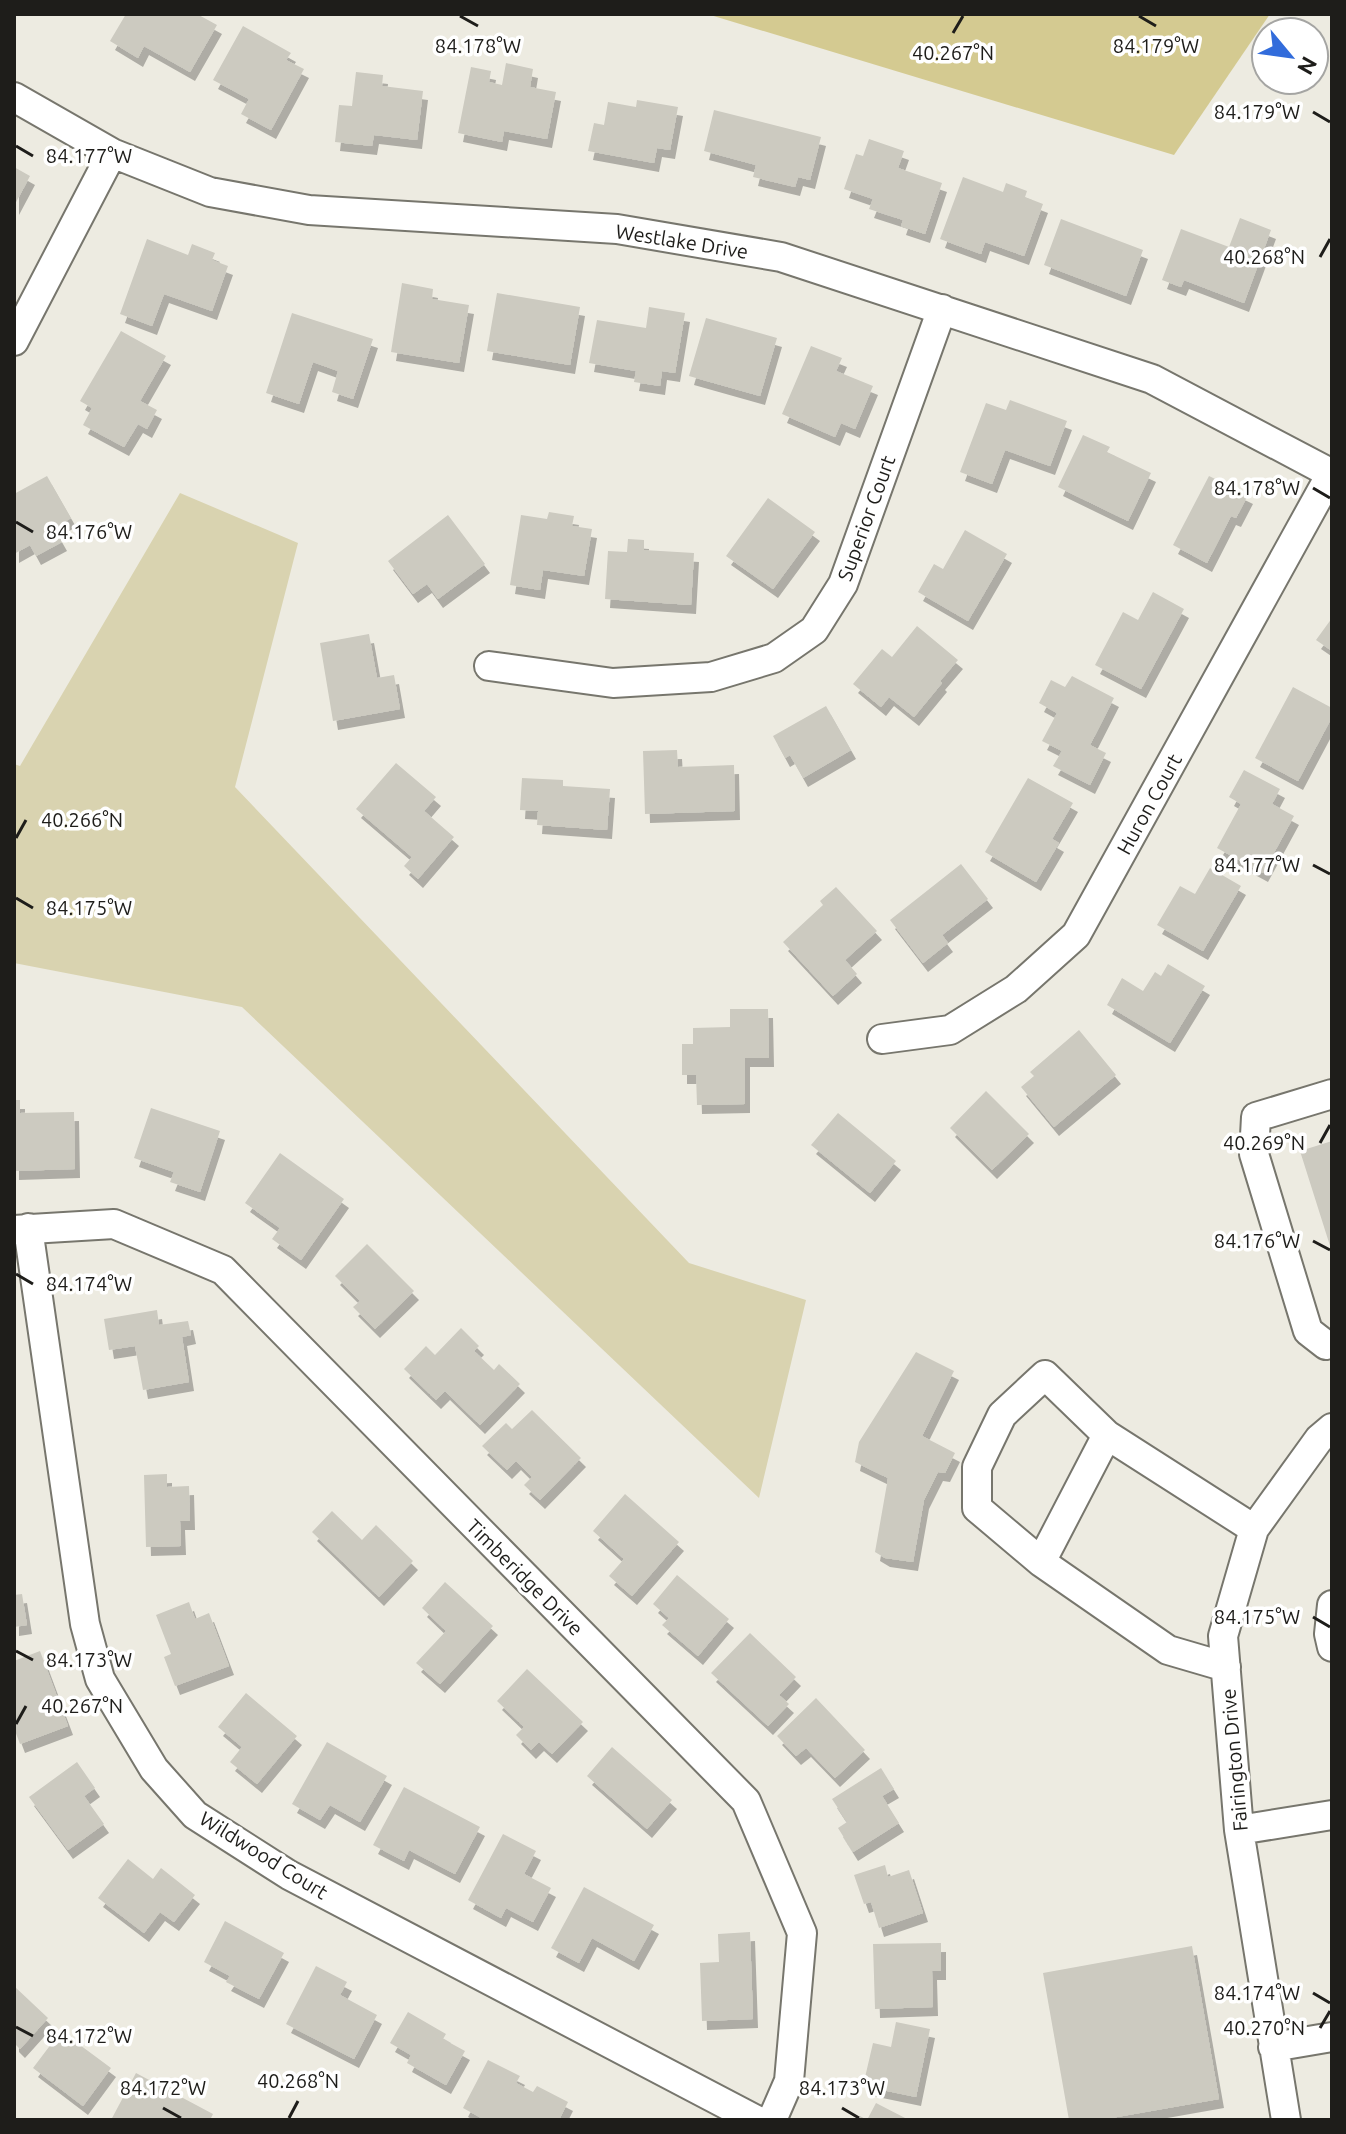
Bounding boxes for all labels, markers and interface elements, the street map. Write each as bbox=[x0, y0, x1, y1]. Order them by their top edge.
north arrow bbox=[1250, 16, 1330, 96]
text: 84.178°W bbox=[435, 34, 521, 57]
text: 84.179°W bbox=[1113, 34, 1199, 57]
text: 40.267°N bbox=[912, 41, 994, 64]
text: N bbox=[1293, 53, 1323, 79]
text: 84.179°W bbox=[1214, 100, 1300, 123]
text: 84.177°W bbox=[46, 144, 132, 167]
street label: Westlake Drive bbox=[614, 219, 750, 263]
text: 40.268°N bbox=[1223, 245, 1305, 268]
street label: Superior Court bbox=[833, 452, 899, 584]
text: 84.178°W bbox=[1214, 476, 1300, 499]
text: 84.176°W bbox=[46, 520, 132, 543]
street label: Huron Court bbox=[1112, 750, 1186, 858]
text: 40.266°N bbox=[41, 808, 123, 831]
text: 84.177°W bbox=[1214, 853, 1300, 876]
text: 84.175°W bbox=[46, 896, 132, 919]
text: 40.269°N bbox=[1223, 1131, 1305, 1154]
text: 84.176°W bbox=[1214, 1229, 1300, 1252]
text: 84.174°W bbox=[46, 1272, 132, 1295]
street label: Timberidge Drive bbox=[462, 1514, 588, 1640]
text: 84.175°W bbox=[1214, 1605, 1300, 1628]
text: 84.173°W bbox=[46, 1648, 132, 1671]
street label: Fairington Drive bbox=[1216, 1688, 1252, 1832]
text: 40.267°N bbox=[41, 1694, 123, 1717]
street label: Wildwood Court bbox=[196, 1806, 332, 1904]
text: 84.174°W bbox=[1214, 1981, 1300, 2004]
text: 40.270°N bbox=[1223, 2016, 1305, 2039]
text: 84.172°W bbox=[46, 2024, 132, 2047]
text: 40.268°N bbox=[257, 2069, 339, 2092]
text: 84.172°W bbox=[120, 2076, 206, 2099]
text: 84.173°W bbox=[799, 2076, 885, 2099]

